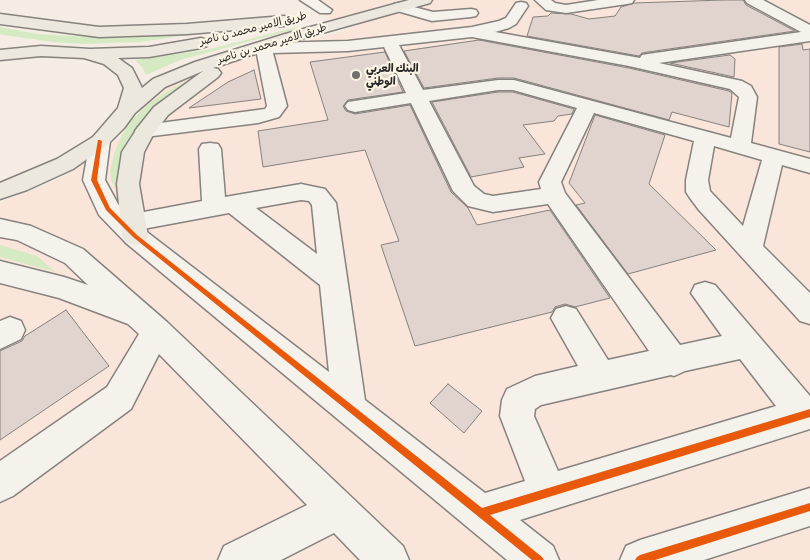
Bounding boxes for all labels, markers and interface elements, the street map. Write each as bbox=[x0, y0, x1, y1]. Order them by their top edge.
street label: طريق الامير محمد ن ناصر bbox=[198, 9, 308, 49]
street label: طريق الامير محمد بن ناصر bbox=[216, 21, 328, 67]
place label: البنك العربي الوطني bbox=[366, 62, 419, 88]
marker: البنك العربي الوطني bbox=[350, 69, 362, 81]

